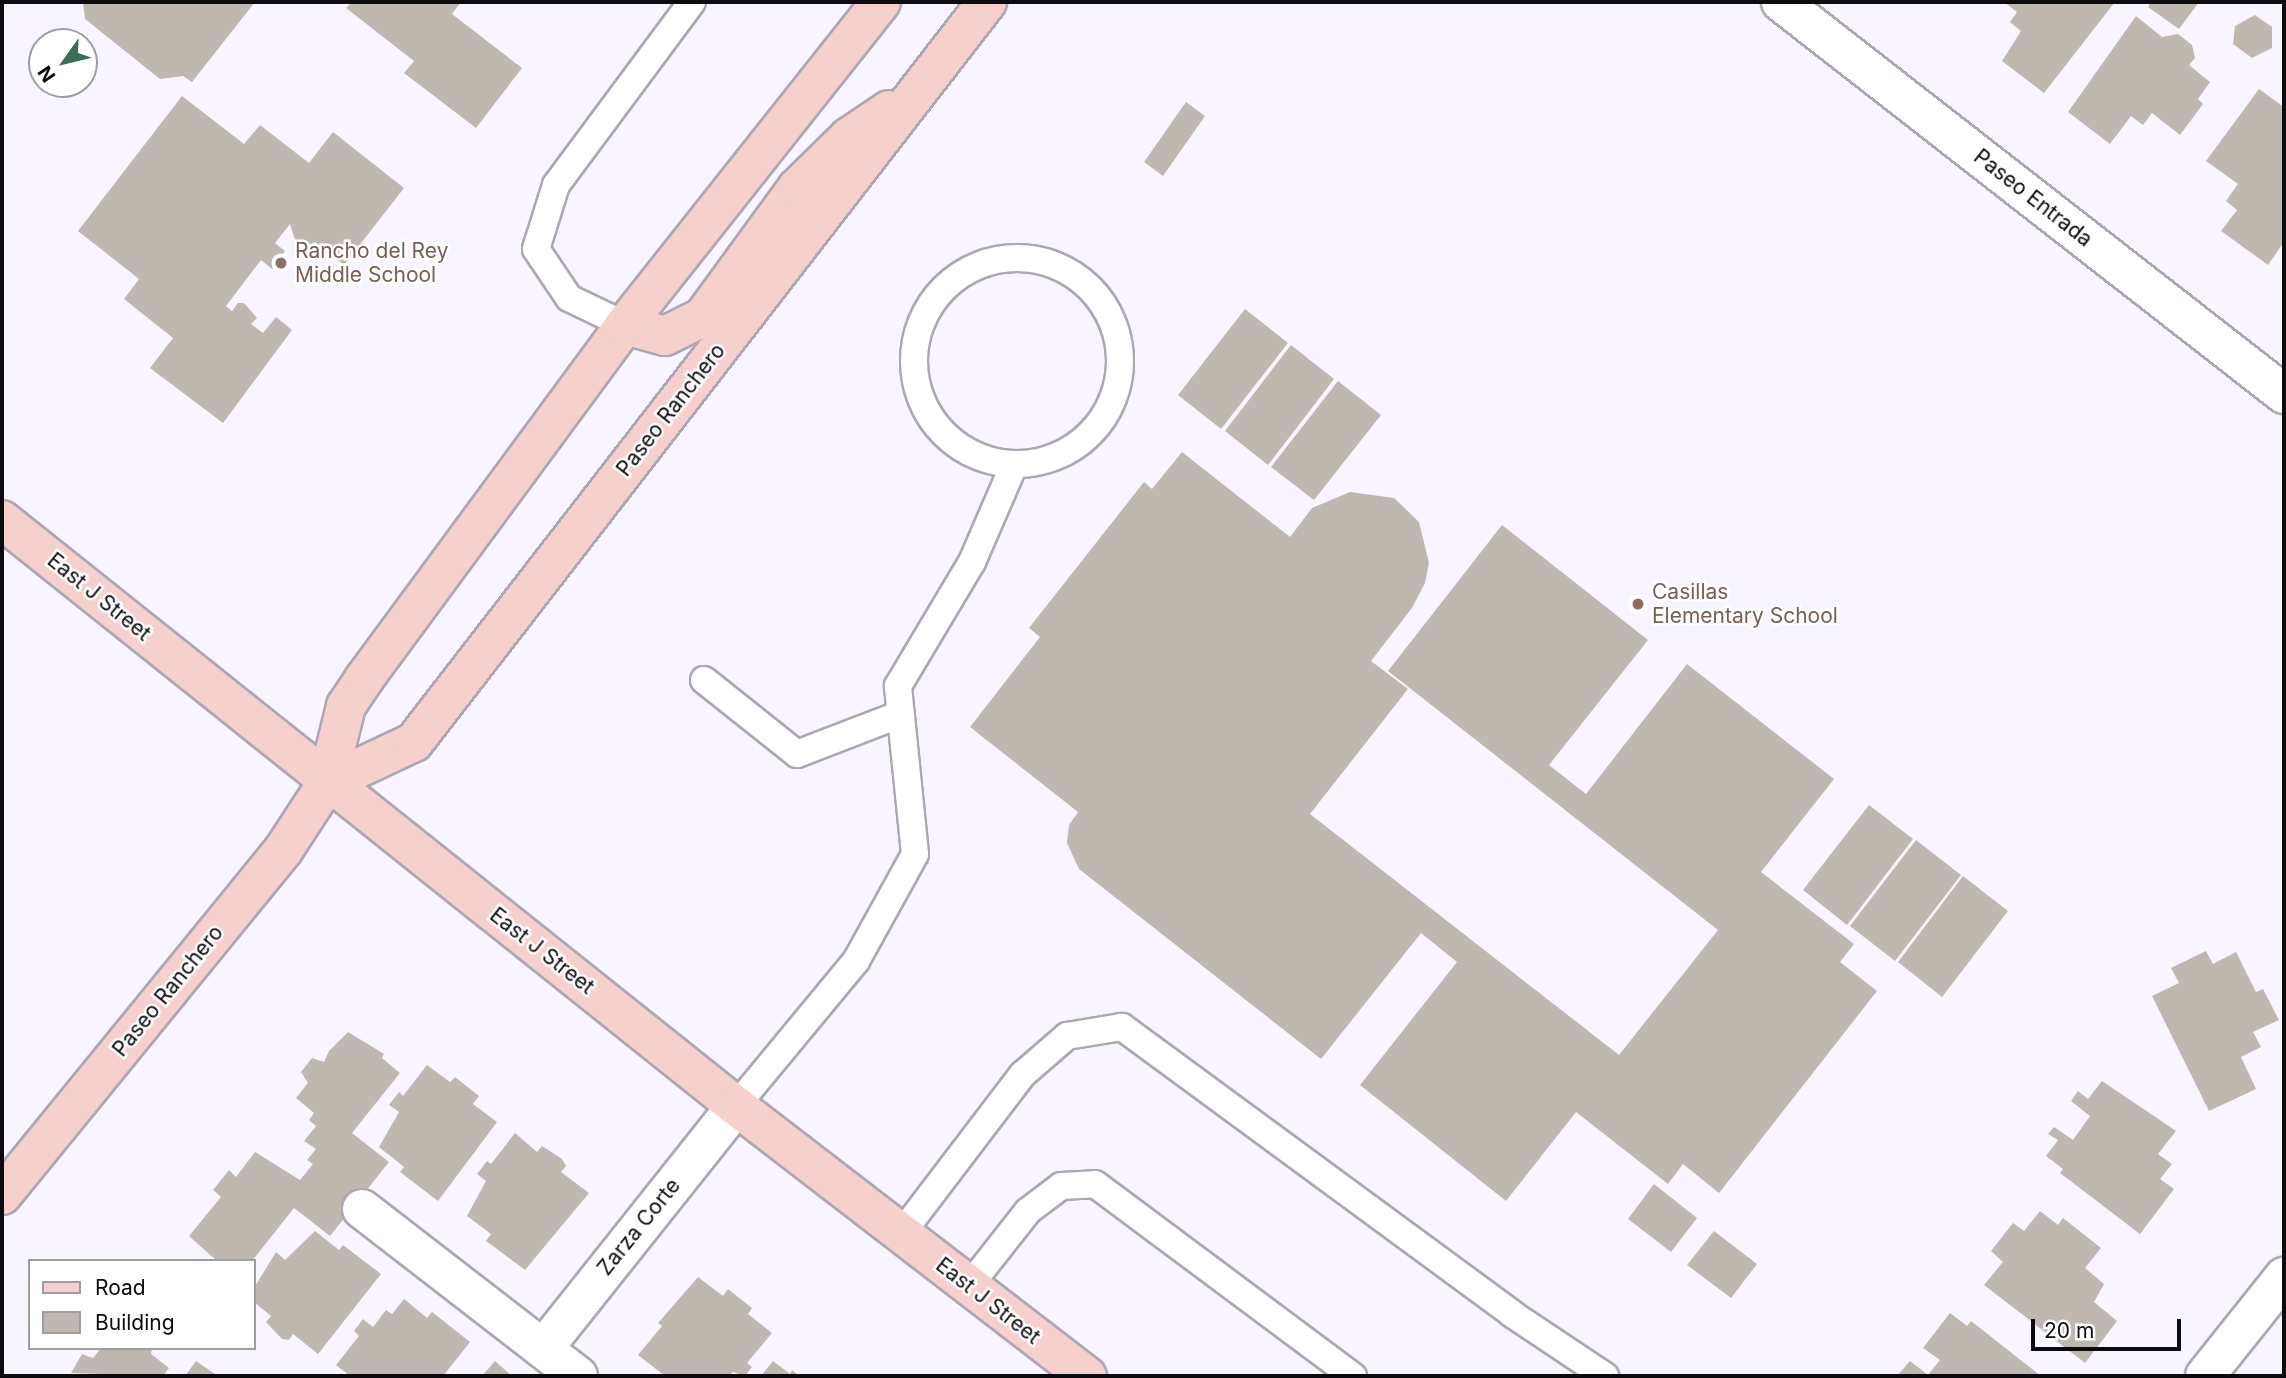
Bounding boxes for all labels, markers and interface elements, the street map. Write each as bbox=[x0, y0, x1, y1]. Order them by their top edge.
north arrow bbox=[28, 28, 98, 98]
text: N bbox=[33, 61, 60, 86]
street label: Paseo Entrada bbox=[1969, 144, 2097, 252]
place label: Rancho del Rey Middle School bbox=[295, 238, 448, 288]
marker: Rancho del Rey Middle School bbox=[273, 255, 289, 271]
street label: Paseo Ranchero bbox=[611, 339, 731, 481]
street label: East J Street bbox=[42, 548, 156, 646]
place label: Casillas Elementary School bbox=[1652, 579, 1838, 629]
marker: Casillas Elementary School bbox=[1630, 596, 1646, 612]
street label: East J Street bbox=[485, 902, 599, 1000]
street label: Paseo Ranchero bbox=[107, 920, 229, 1062]
street label: Zarza Corte bbox=[592, 1174, 686, 1280]
street label: East J Street bbox=[931, 1252, 1045, 1350]
legend bbox=[28, 1259, 256, 1350]
text: Road bbox=[95, 1275, 146, 1300]
scale bar bbox=[2034, 1304, 2184, 1348]
text: Building bbox=[95, 1310, 175, 1335]
text: 20 m bbox=[2044, 1318, 2094, 1343]

